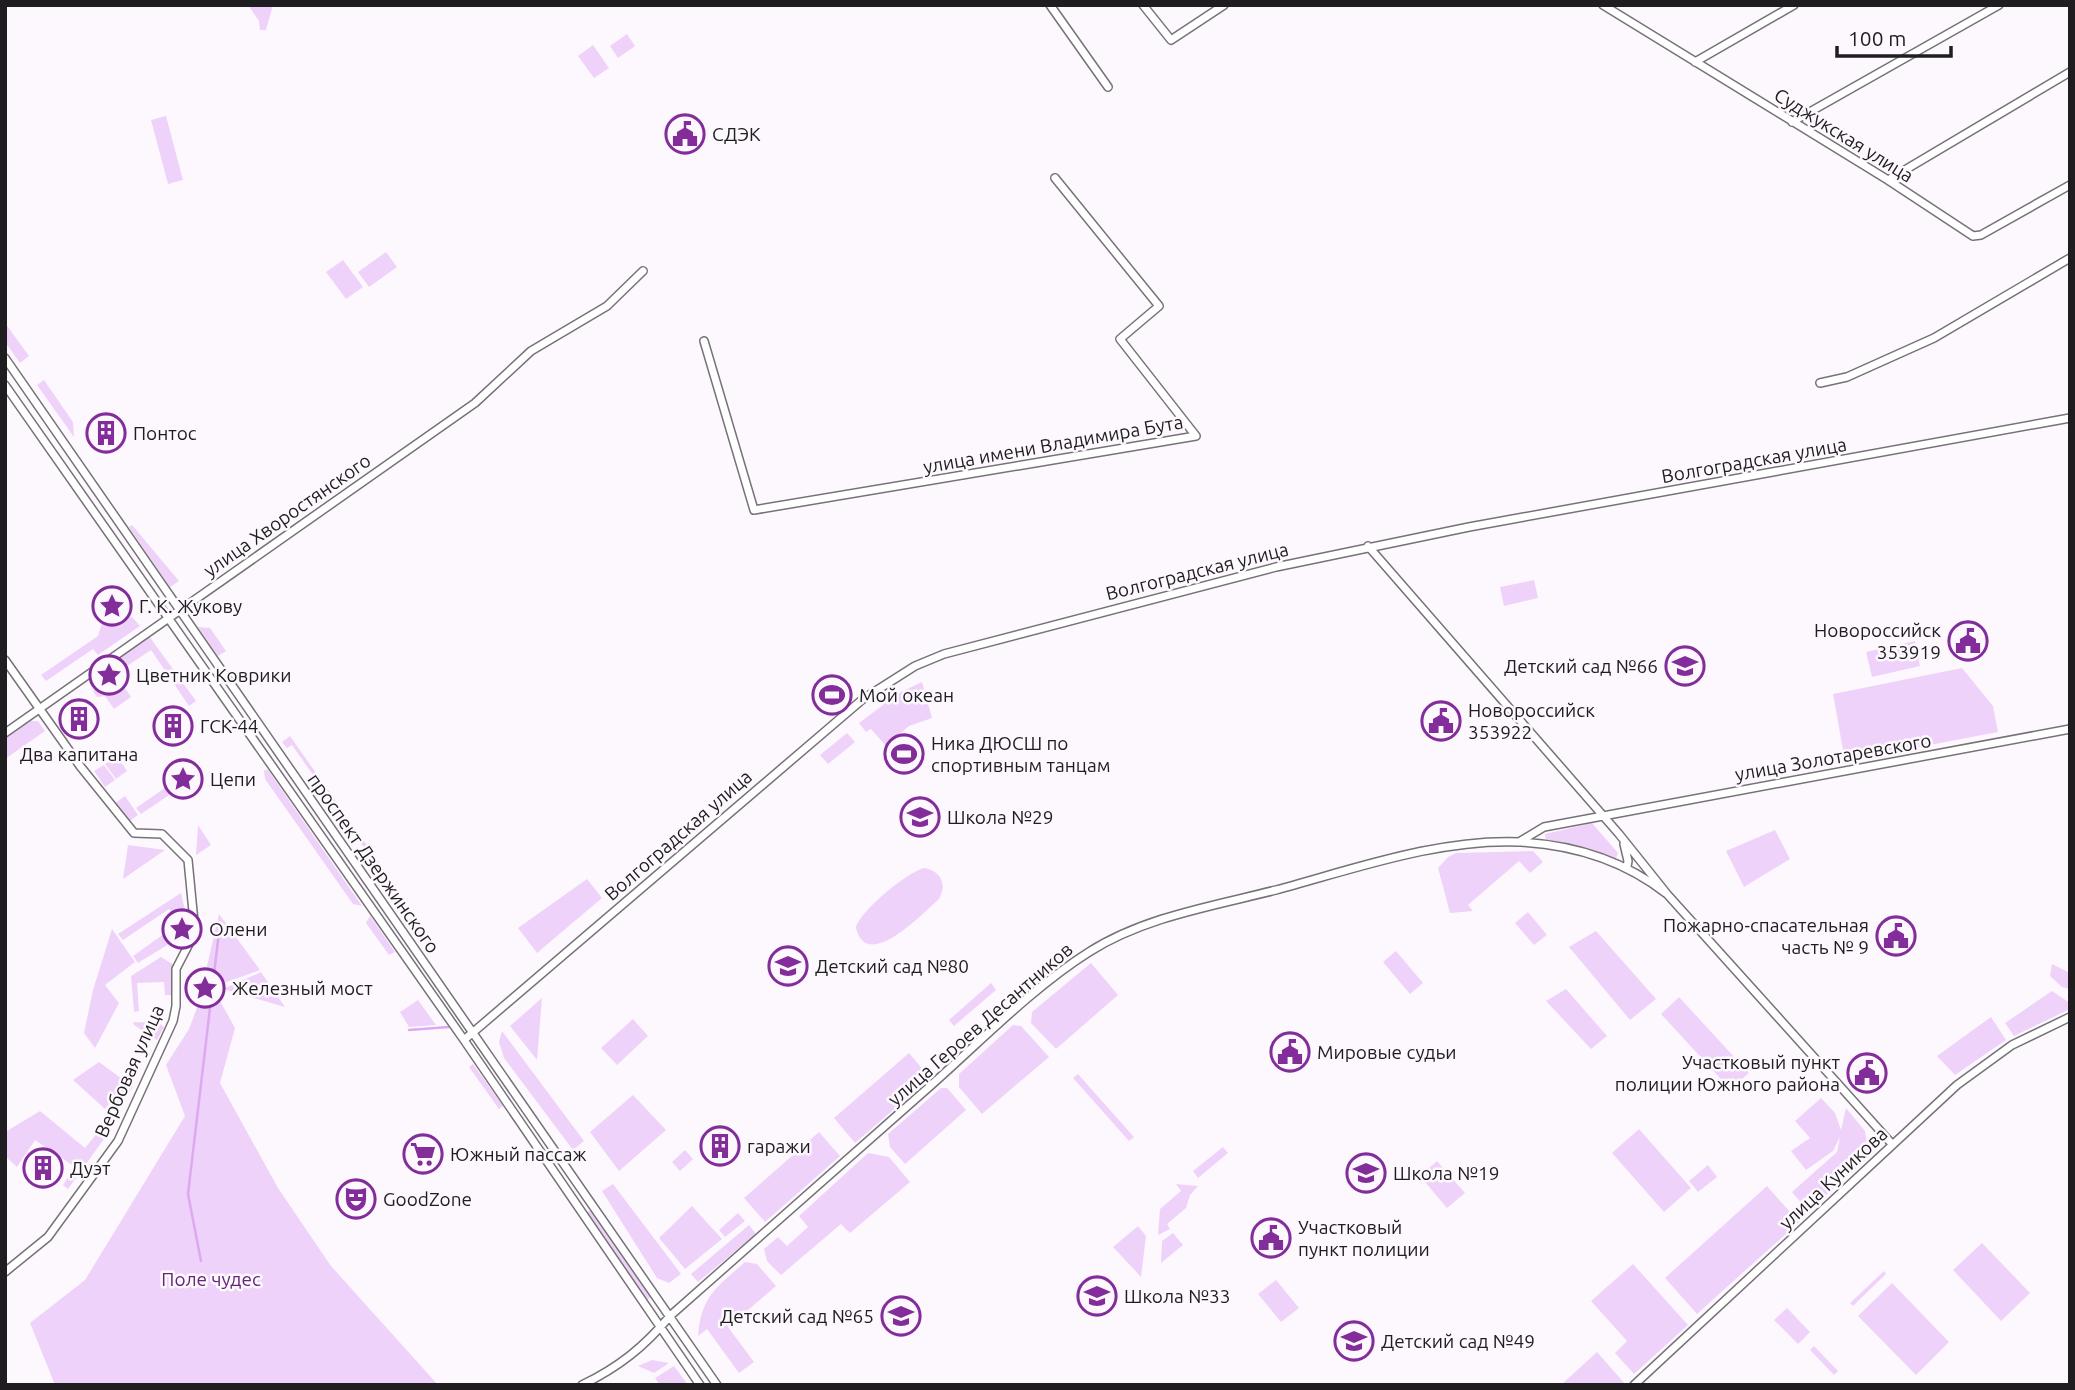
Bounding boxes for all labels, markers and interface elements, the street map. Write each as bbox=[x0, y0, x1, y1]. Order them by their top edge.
scale bar bbox=[1837, 14, 1951, 58]
text: 100 m bbox=[1848, 26, 1906, 50]
street label: Суджукская улица bbox=[1770, 83, 1918, 187]
public building icon: СДЭК bbox=[664, 113, 706, 155]
place label: СДЭК bbox=[712, 123, 761, 145]
street label: улица имени Владимира Бута bbox=[921, 410, 1185, 478]
building icon: Понтос bbox=[85, 412, 127, 454]
place label: Понтос bbox=[133, 422, 197, 444]
street label: Волгоградская улица bbox=[1660, 433, 1848, 487]
street label: улица Хворостянского bbox=[199, 449, 375, 581]
street label: Волгоградская улица bbox=[1103, 538, 1291, 604]
place icon: Г. К. Жукову bbox=[91, 585, 133, 627]
place label: Г. К. Жукову bbox=[139, 595, 242, 617]
place label: Новороссийск 353919 bbox=[1814, 619, 1941, 663]
public building icon: Новороссийск 353919 bbox=[1947, 620, 1989, 662]
school or university icon: Детский сад №66 bbox=[1664, 645, 1706, 687]
place icon: Цветник Коврики bbox=[88, 654, 130, 696]
place label: Детский сад №66 bbox=[1504, 655, 1658, 677]
place label: Цветник Коврики bbox=[136, 664, 292, 686]
sports icon: Мой океан bbox=[811, 674, 853, 716]
place label: Мой океан bbox=[859, 684, 954, 706]
building icon: Два капитана bbox=[58, 698, 100, 740]
place label: Новороссийск 353922 bbox=[1468, 699, 1595, 743]
public building icon: Новороссийск 353922 bbox=[1420, 700, 1462, 742]
building icon: ГСК-44 bbox=[152, 705, 194, 747]
place label: ГСК-44 bbox=[200, 715, 259, 737]
street label: улица Золотаревского bbox=[1733, 729, 1933, 785]
place label: Ника ДЮСШ по спортивным танцам bbox=[931, 732, 1110, 776]
sports icon: Ника ДЮСШ по спортивным танцам bbox=[883, 733, 925, 775]
place label: Два капитана bbox=[20, 743, 138, 765]
place icon: Цепи bbox=[162, 758, 204, 800]
street label: Волгоградская улица bbox=[600, 765, 756, 905]
place label: Цепи bbox=[210, 768, 256, 790]
street label: проспект Дзержинского bbox=[304, 769, 444, 957]
school or university icon: Школа №29 bbox=[899, 796, 941, 838]
place label: Школа №29 bbox=[947, 806, 1054, 828]
place icon: Олени bbox=[161, 908, 203, 950]
place label: Пожарно-спасательная часть № 9 bbox=[1663, 914, 1869, 958]
public building icon: Пожарно-спасательная часть № 9 bbox=[1875, 915, 1917, 957]
place label: Олени bbox=[209, 918, 267, 940]
street label: улица Героев Десантников bbox=[883, 938, 1077, 1110]
school or university icon: Детский сад №80 bbox=[767, 945, 809, 987]
place label: Детский сад №80 bbox=[815, 955, 969, 977]
place icon: Железный мост bbox=[184, 967, 226, 1009]
place label: Железный мост bbox=[232, 977, 373, 999]
street label: Вербовая улица bbox=[90, 1001, 168, 1141]
public building icon: Мировые судьи bbox=[1269, 1031, 1311, 1073]
place label: Мировые судьи bbox=[1317, 1041, 1457, 1063]
place label: Участковый пункт полиции Южного района bbox=[1615, 1051, 1841, 1095]
public building icon: Участковый пункт полиции Южного района bbox=[1846, 1052, 1888, 1094]
street label: улица Куникова bbox=[1774, 1122, 1892, 1234]
building icon: гаражи bbox=[699, 1125, 741, 1167]
supermarket icon: Южный пассаж bbox=[402, 1133, 444, 1175]
place label: гаражи bbox=[747, 1135, 811, 1157]
place label: Южный пассаж bbox=[450, 1143, 586, 1165]
building icon: Дуэт bbox=[22, 1147, 64, 1189]
school or university icon: Школа №19 bbox=[1345, 1152, 1387, 1194]
place label: Дуэт bbox=[70, 1157, 111, 1179]
place label: Школа №19 bbox=[1393, 1162, 1500, 1184]
theatre icon: GoodZone bbox=[335, 1178, 377, 1220]
place label: GoodZone bbox=[383, 1188, 472, 1210]
place label: Участковый пункт полиции bbox=[1298, 1216, 1430, 1260]
public building icon: Участковый пункт полиции bbox=[1250, 1217, 1292, 1259]
park label: Поле чудес bbox=[161, 1268, 261, 1290]
school or university icon: Школа №33 bbox=[1076, 1275, 1118, 1317]
place label: Школа №33 bbox=[1124, 1285, 1231, 1307]
school or university icon: Детский сад №65 bbox=[880, 1295, 922, 1337]
place label: Детский сад №65 bbox=[720, 1305, 874, 1327]
school or university icon: Детский сад №49 bbox=[1333, 1320, 1375, 1362]
place label: Детский сад №49 bbox=[1381, 1330, 1535, 1352]

